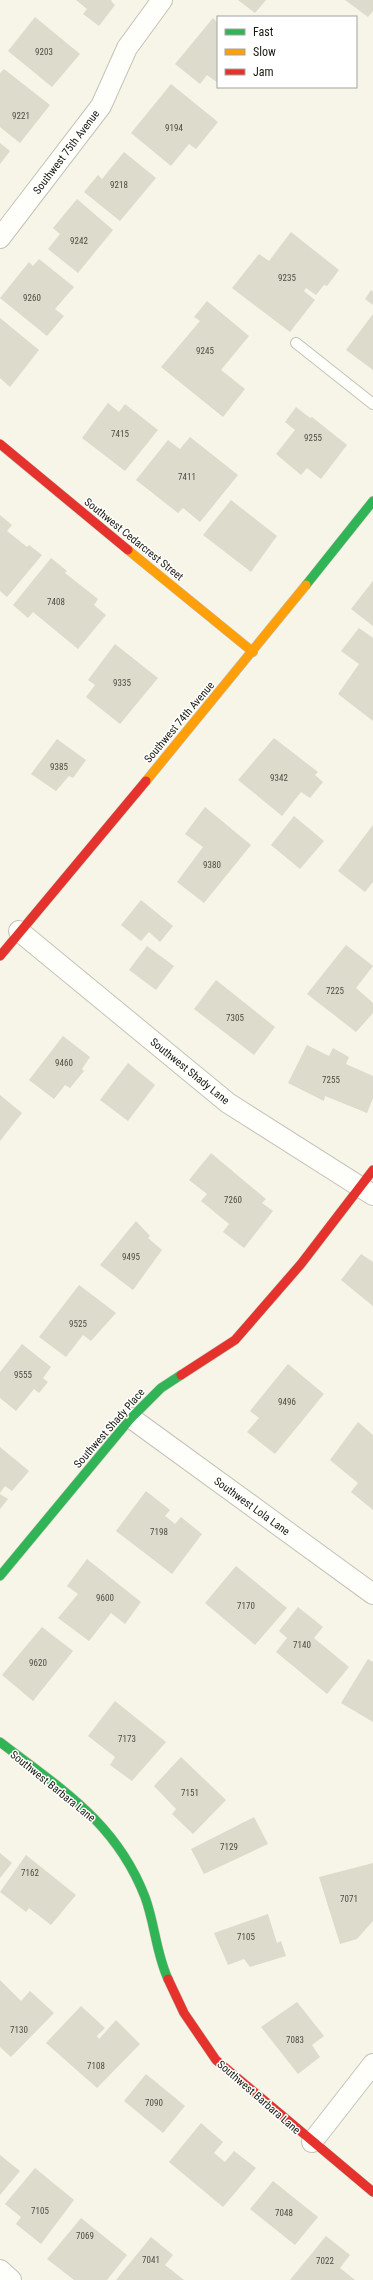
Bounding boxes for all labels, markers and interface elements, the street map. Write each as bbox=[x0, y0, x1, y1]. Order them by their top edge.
legend bbox=[217, 16, 357, 88]
text: Fast bbox=[253, 25, 274, 39]
text: Slow bbox=[253, 45, 276, 59]
house number: 9203 bbox=[35, 47, 53, 57]
text: Jam bbox=[253, 65, 274, 79]
street label: Southwest 75th Avenue bbox=[31, 108, 102, 197]
house number: 9221 bbox=[12, 111, 30, 121]
house number: 9194 bbox=[165, 123, 183, 133]
house number: 9218 bbox=[110, 180, 128, 190]
house number: 9242 bbox=[70, 236, 88, 246]
house number: 9235 bbox=[278, 273, 296, 283]
house number: 9260 bbox=[23, 293, 41, 303]
house number: 9245 bbox=[196, 346, 214, 356]
house number: 7415 bbox=[111, 429, 129, 439]
house number: 9255 bbox=[304, 433, 322, 443]
house number: 7411 bbox=[178, 472, 196, 482]
street label: Southwest Cedarcrest Street bbox=[82, 495, 186, 583]
house number: 7408 bbox=[47, 597, 65, 607]
house number: 9335 bbox=[113, 678, 131, 688]
street label: Southwest 74th Avenue bbox=[142, 679, 217, 766]
house number: 9385 bbox=[50, 762, 68, 772]
house number: 9342 bbox=[270, 773, 288, 783]
house number: 9380 bbox=[203, 860, 221, 870]
house number: 7225 bbox=[326, 986, 344, 996]
house number: 7305 bbox=[226, 1013, 244, 1023]
street label: Southwest Shady Lane bbox=[147, 1035, 232, 1107]
house number: 9460 bbox=[55, 1058, 73, 1068]
house number: 7255 bbox=[322, 1075, 340, 1085]
house number: 7260 bbox=[224, 1195, 242, 1205]
house number: 9495 bbox=[122, 1252, 140, 1262]
house number: 9525 bbox=[69, 1319, 87, 1329]
house number: 9555 bbox=[14, 1370, 32, 1380]
street label: Southwest Shady Place bbox=[71, 1386, 147, 1471]
house number: 9496 bbox=[278, 1397, 296, 1407]
street label: Southwest Lola Lane bbox=[211, 1475, 292, 1538]
house number: 7198 bbox=[150, 1527, 168, 1537]
house number: 9600 bbox=[96, 1593, 114, 1603]
house number: 7170 bbox=[237, 1601, 255, 1611]
house number: 7140 bbox=[293, 1640, 311, 1650]
house number: 9620 bbox=[29, 1658, 47, 1668]
house number: 7173 bbox=[118, 1734, 136, 1744]
street label: Southwest Barbara Lane bbox=[8, 1748, 98, 1825]
house number: 7151 bbox=[181, 1788, 199, 1798]
house number: 7129 bbox=[220, 1842, 238, 1852]
house number: 7162 bbox=[21, 1868, 39, 1878]
house number: 7071 bbox=[340, 1894, 358, 1904]
house number: 7105 bbox=[237, 1932, 255, 1942]
house number: 7130 bbox=[10, 2025, 28, 2035]
house number: 7083 bbox=[286, 2035, 304, 2045]
street label: Southwest Barbara Lane bbox=[215, 2058, 303, 2137]
house number: 7108 bbox=[87, 2061, 105, 2071]
house number: 7090 bbox=[145, 2098, 163, 2108]
house number: 7105 bbox=[31, 2206, 49, 2216]
house number: 7048 bbox=[275, 2208, 293, 2218]
house number: 7069 bbox=[76, 2231, 94, 2241]
house number: 7041 bbox=[142, 2255, 160, 2265]
house number: 7022 bbox=[316, 2256, 334, 2266]

